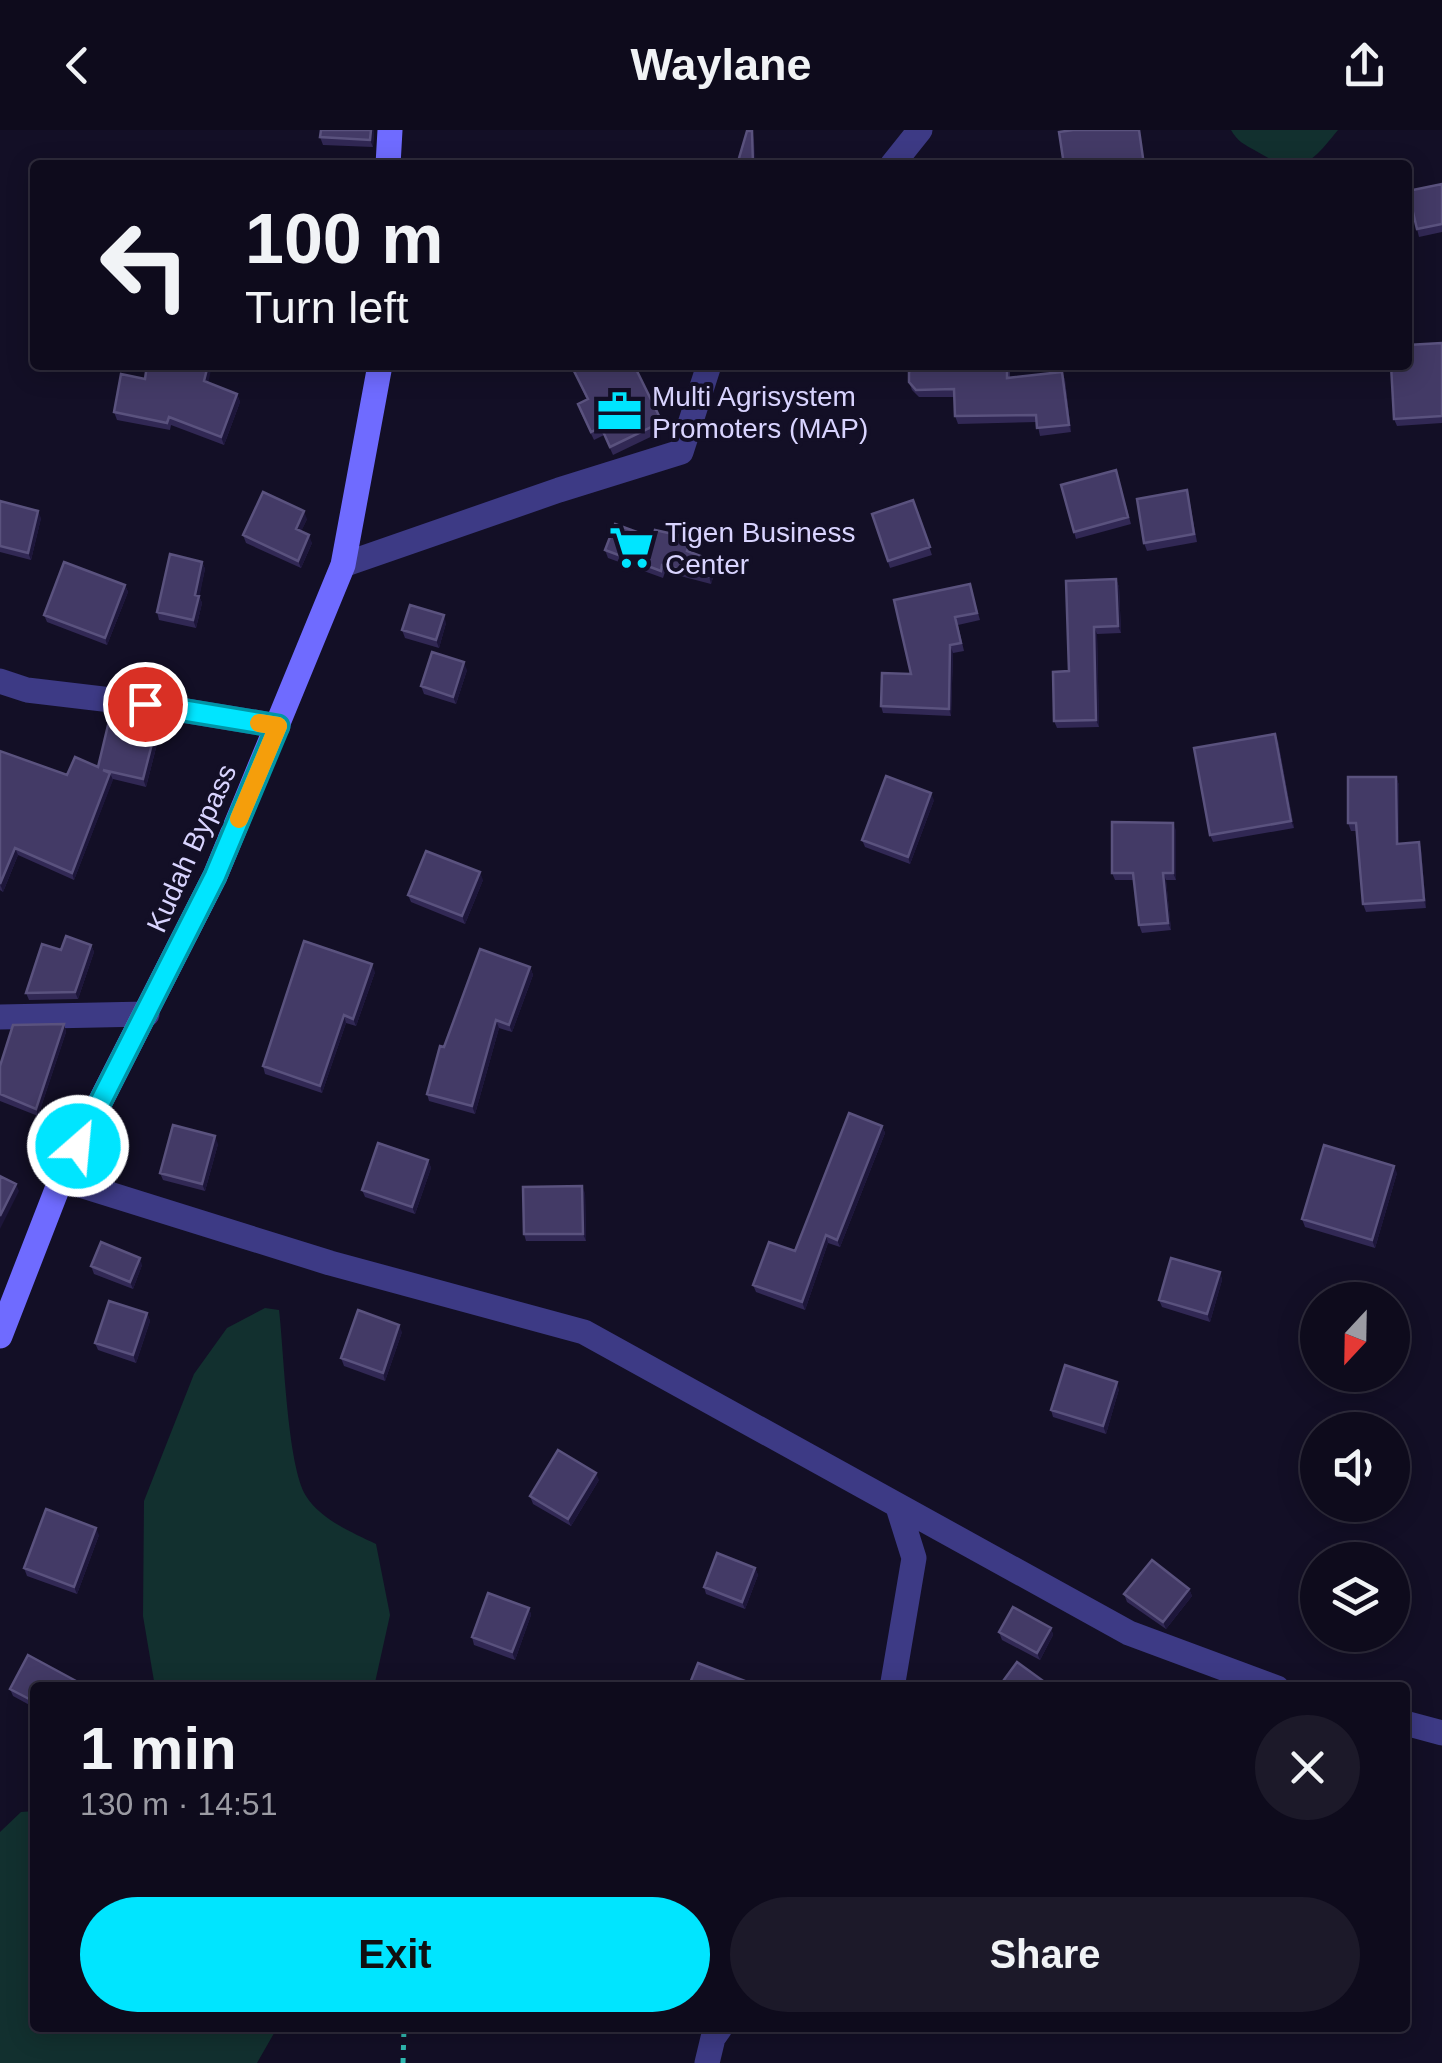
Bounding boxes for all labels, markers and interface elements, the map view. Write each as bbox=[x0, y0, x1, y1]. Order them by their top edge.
icon: back bbox=[50, 38, 105, 93]
icon: share bbox=[1337, 38, 1392, 93]
text: Waylane bbox=[631, 39, 811, 90]
icon: left bbox=[80, 200, 210, 330]
text: 100 m bbox=[245, 200, 443, 278]
text: Turn left bbox=[245, 282, 408, 333]
place label: Multi Agrisystem Promoters (MAP) bbox=[652, 381, 868, 444]
office icon: Multi Agrisystem Promoters (MAP) bbox=[595, 388, 643, 436]
place label: Tigen Business Center bbox=[665, 517, 855, 580]
supermarket icon: Tigen Business Center bbox=[608, 524, 656, 572]
pin bbox=[103, 662, 188, 747]
icon: arrive bbox=[118, 677, 173, 732]
street label: Kudah Bypass bbox=[141, 759, 242, 937]
position arrow bbox=[26, 1094, 130, 1198]
north arrow bbox=[1300, 1282, 1410, 1392]
map controls bbox=[1300, 1282, 1410, 1652]
button: sound bbox=[1300, 1412, 1410, 1522]
button: layers bbox=[1300, 1542, 1410, 1652]
text: 1 min bbox=[80, 1715, 237, 1782]
button: close bbox=[1255, 1715, 1360, 1820]
text: 130 m · 14:51 bbox=[80, 1786, 277, 1822]
button: Exit bbox=[80, 1897, 710, 2012]
button: Share bbox=[730, 1897, 1360, 2012]

